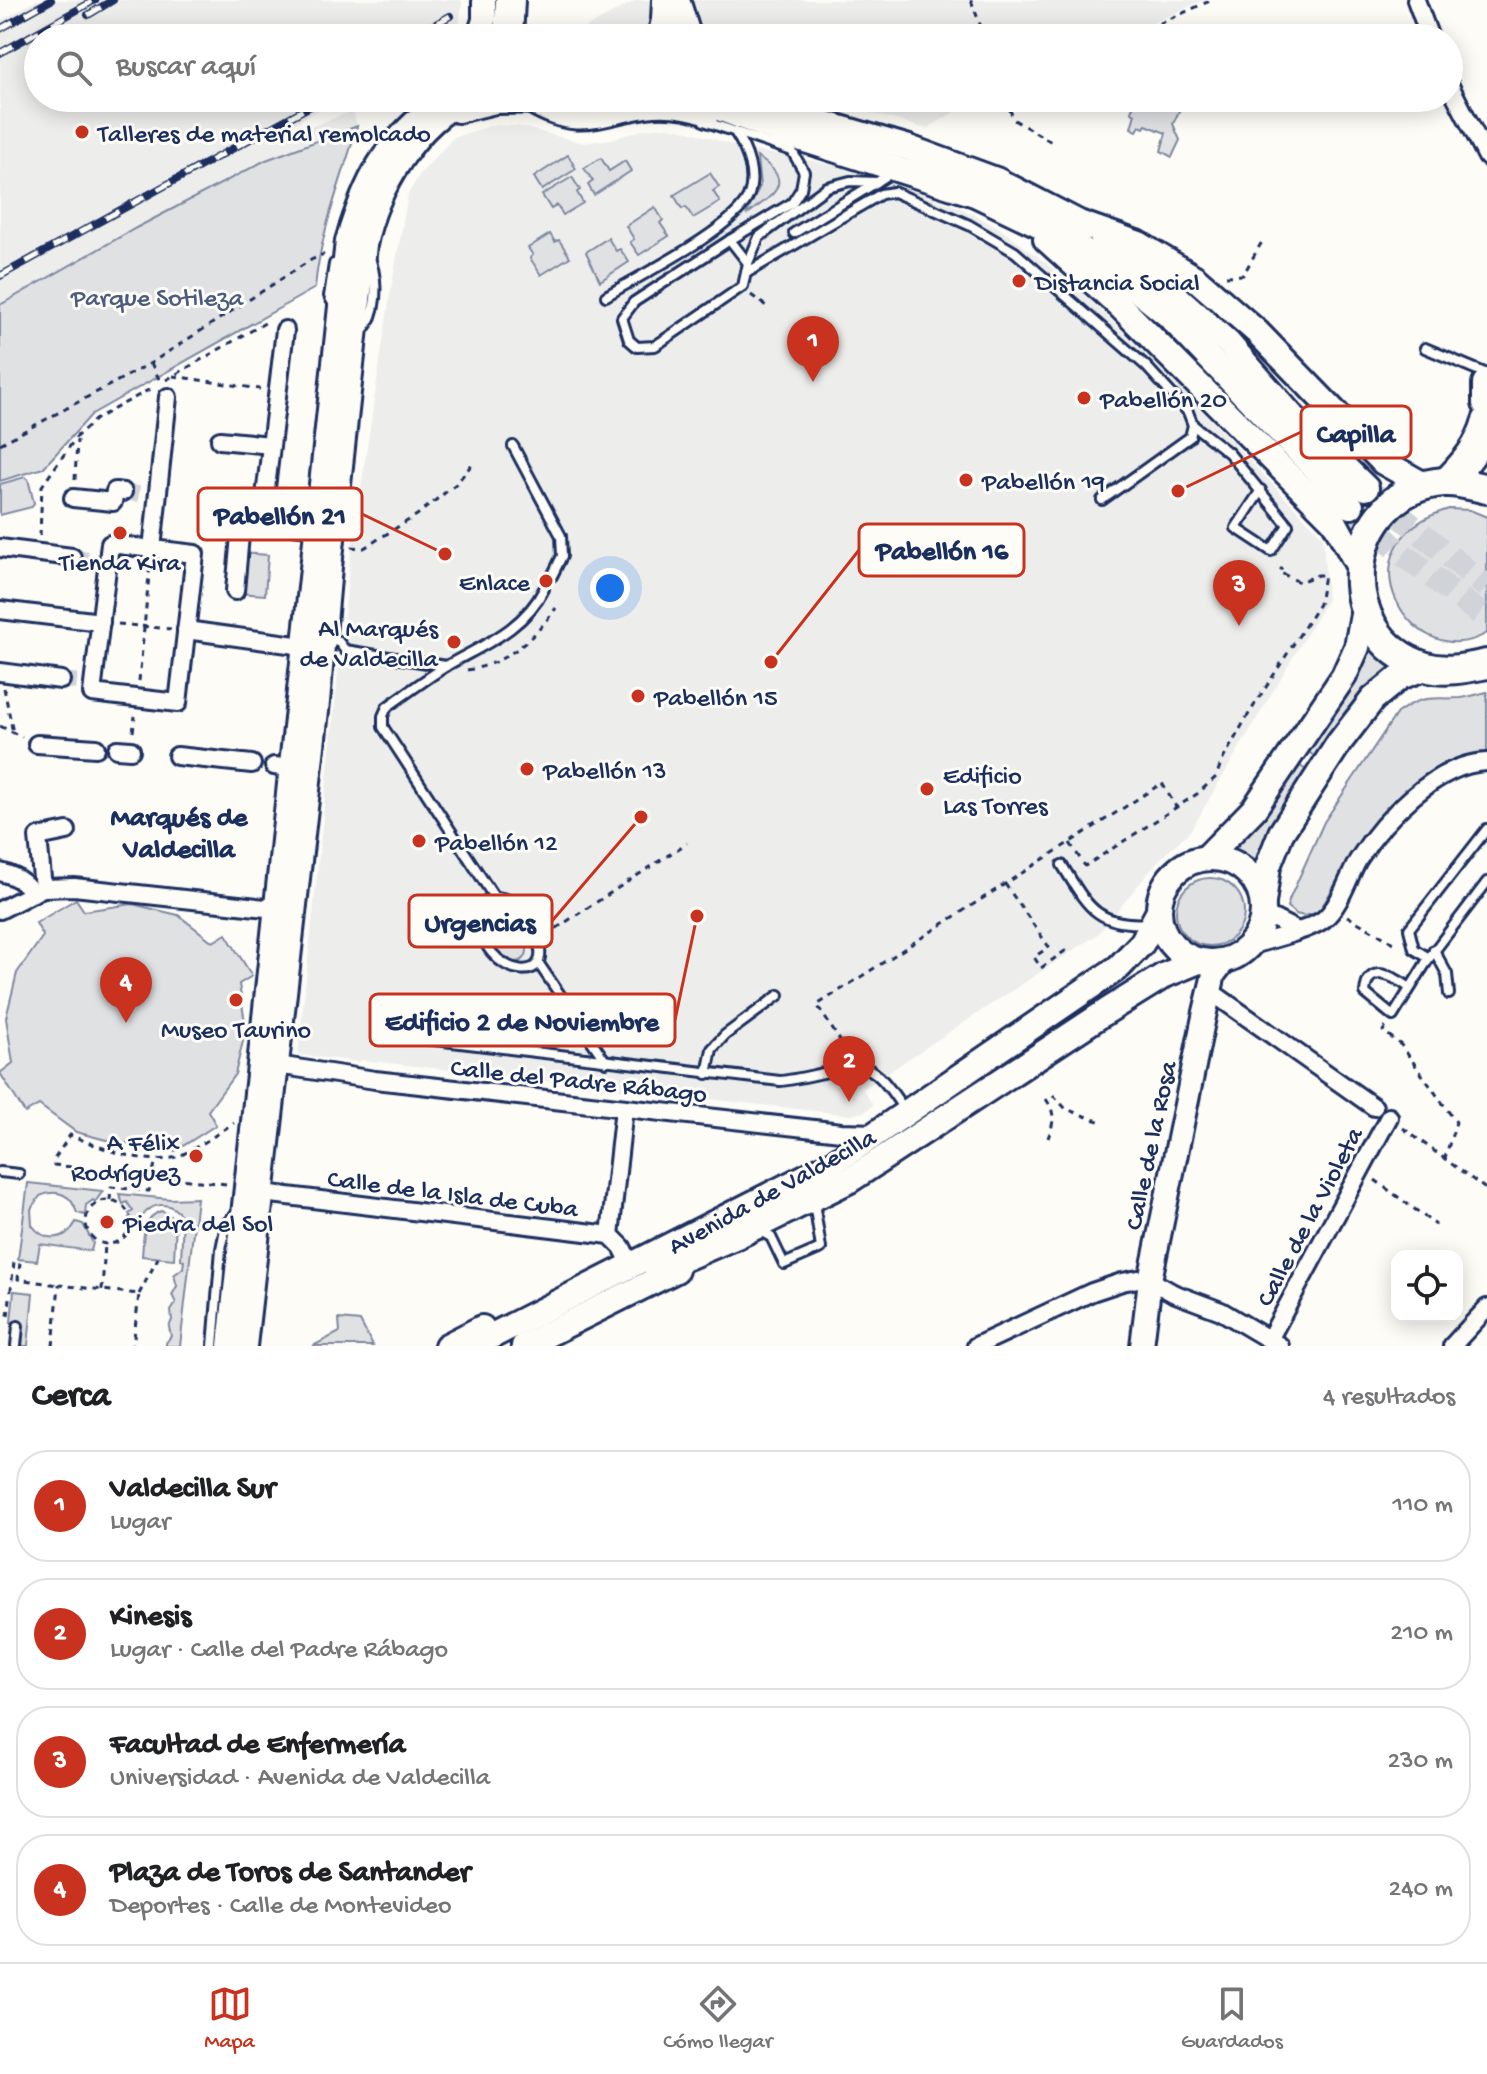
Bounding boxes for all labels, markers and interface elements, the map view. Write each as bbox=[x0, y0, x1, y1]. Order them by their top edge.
search box bbox=[24, 24, 1463, 112]
icon: search bbox=[52, 46, 96, 90]
text: Buscar aquí bbox=[116, 51, 256, 86]
place label: Talleres de material remolcado bbox=[96, 121, 431, 152]
marker: Talleres de material remolcado bbox=[73, 123, 91, 141]
place label: Distancia Social bbox=[1033, 270, 1200, 301]
marker: Distancia Social bbox=[1010, 272, 1028, 290]
park label: Parque Sotileza bbox=[70, 285, 245, 316]
pin: 1 bbox=[787, 316, 839, 382]
place label: Pabellón 20 bbox=[1099, 387, 1227, 418]
marker: Pabellón 20 bbox=[1075, 389, 1093, 407]
callout: Capilla bbox=[1301, 406, 1411, 458]
text: Capilla bbox=[1317, 420, 1397, 453]
place label: Pabellón 19 bbox=[981, 469, 1105, 500]
marker: Pabellón 19 bbox=[957, 471, 975, 489]
callout: Pabellón 21 bbox=[198, 488, 362, 540]
text: Pabellón 21 bbox=[212, 502, 346, 535]
marker: Tienda Kira bbox=[111, 524, 129, 542]
callout: Pabellón 16 bbox=[859, 524, 1024, 576]
text: Pabellón 16 bbox=[874, 537, 1009, 570]
place label: Tienda Kira bbox=[58, 550, 182, 581]
pin: 3 bbox=[1213, 560, 1265, 626]
your location bbox=[590, 568, 630, 608]
place label: Enlace bbox=[459, 570, 531, 601]
marker: Enlace bbox=[537, 572, 555, 590]
place label: Al Marqués de Valdecilla bbox=[300, 616, 440, 677]
marker: Al Marqués de Valdecilla bbox=[445, 633, 463, 651]
place label: Pabellón 15 bbox=[653, 685, 778, 716]
marker: Pabellón 15 bbox=[629, 687, 647, 705]
place label: Pabellón 13 bbox=[542, 758, 666, 789]
marker: Pabellón 13 bbox=[518, 760, 536, 778]
place label: Edificio Las Torres bbox=[943, 763, 1049, 824]
marker: Edificio Las Torres bbox=[918, 780, 936, 798]
district label: Marqués de Valdecilla bbox=[110, 803, 249, 868]
place label: Pabellón 12 bbox=[434, 830, 558, 861]
marker: Pabellón 12 bbox=[410, 832, 428, 850]
callout: Urgencias bbox=[409, 895, 552, 947]
text: Urgencias bbox=[424, 909, 537, 942]
pin: 4 bbox=[100, 957, 152, 1023]
marker: Museo Taurino bbox=[227, 991, 245, 1009]
callout: Edificio 2 de Noviembre bbox=[370, 994, 675, 1046]
text: Edificio 2 de Noviembre bbox=[385, 1008, 660, 1041]
place label: Museo Taurino bbox=[161, 1017, 311, 1048]
pin: 2 bbox=[823, 1036, 875, 1102]
street label: Calle del Padre Rábago bbox=[449, 1055, 708, 1112]
street label: Calle de la Rosa bbox=[1120, 1057, 1187, 1233]
street label: Calle de la Violeta bbox=[1252, 1122, 1373, 1313]
street label: Avenida de Valdecilla bbox=[664, 1123, 884, 1264]
place label: A Félix Rodríguez bbox=[71, 1130, 182, 1191]
marker: A Félix Rodríguez bbox=[187, 1147, 205, 1165]
street label: Calle de la Isla de Cuba bbox=[325, 1166, 581, 1227]
place label: Piedra del Sol bbox=[122, 1211, 273, 1242]
marker: Piedra del Sol bbox=[98, 1213, 116, 1231]
map controls bbox=[1391, 1250, 1463, 1322]
button: locate bbox=[1391, 1250, 1463, 1322]
text: Cerca bbox=[32, 1378, 110, 1418]
text: 4 resultados bbox=[1323, 1383, 1455, 1414]
text: Valdecilla Sur bbox=[110, 1473, 275, 1508]
text: 1 bbox=[55, 1491, 65, 1522]
text: 110 m bbox=[1393, 1491, 1453, 1522]
text: Lugar bbox=[110, 1508, 170, 1539]
text: Kinesis bbox=[110, 1601, 191, 1636]
text: 2 bbox=[54, 1619, 66, 1650]
text: 210 m bbox=[1390, 1619, 1453, 1650]
text: Lugar · Calle del Padre Rábago bbox=[110, 1636, 448, 1667]
text: Facultad de Enfermería bbox=[110, 1729, 405, 1764]
text: 3 bbox=[53, 1747, 67, 1778]
text: 230 m bbox=[1387, 1747, 1453, 1778]
text: Universidad · Avenida de Valdecilla bbox=[110, 1764, 490, 1795]
text: Plaza de Toros de Santander bbox=[110, 1857, 470, 1892]
text: 4 bbox=[54, 1875, 66, 1906]
text: 240 m bbox=[1389, 1875, 1453, 1906]
text: Deportes · Calle de Montevideo bbox=[110, 1892, 451, 1923]
tab: Mapa bbox=[204, 1982, 255, 2056]
tab: Cómo llegar bbox=[663, 1982, 772, 2056]
tab: Guardados bbox=[1181, 1982, 1283, 2056]

